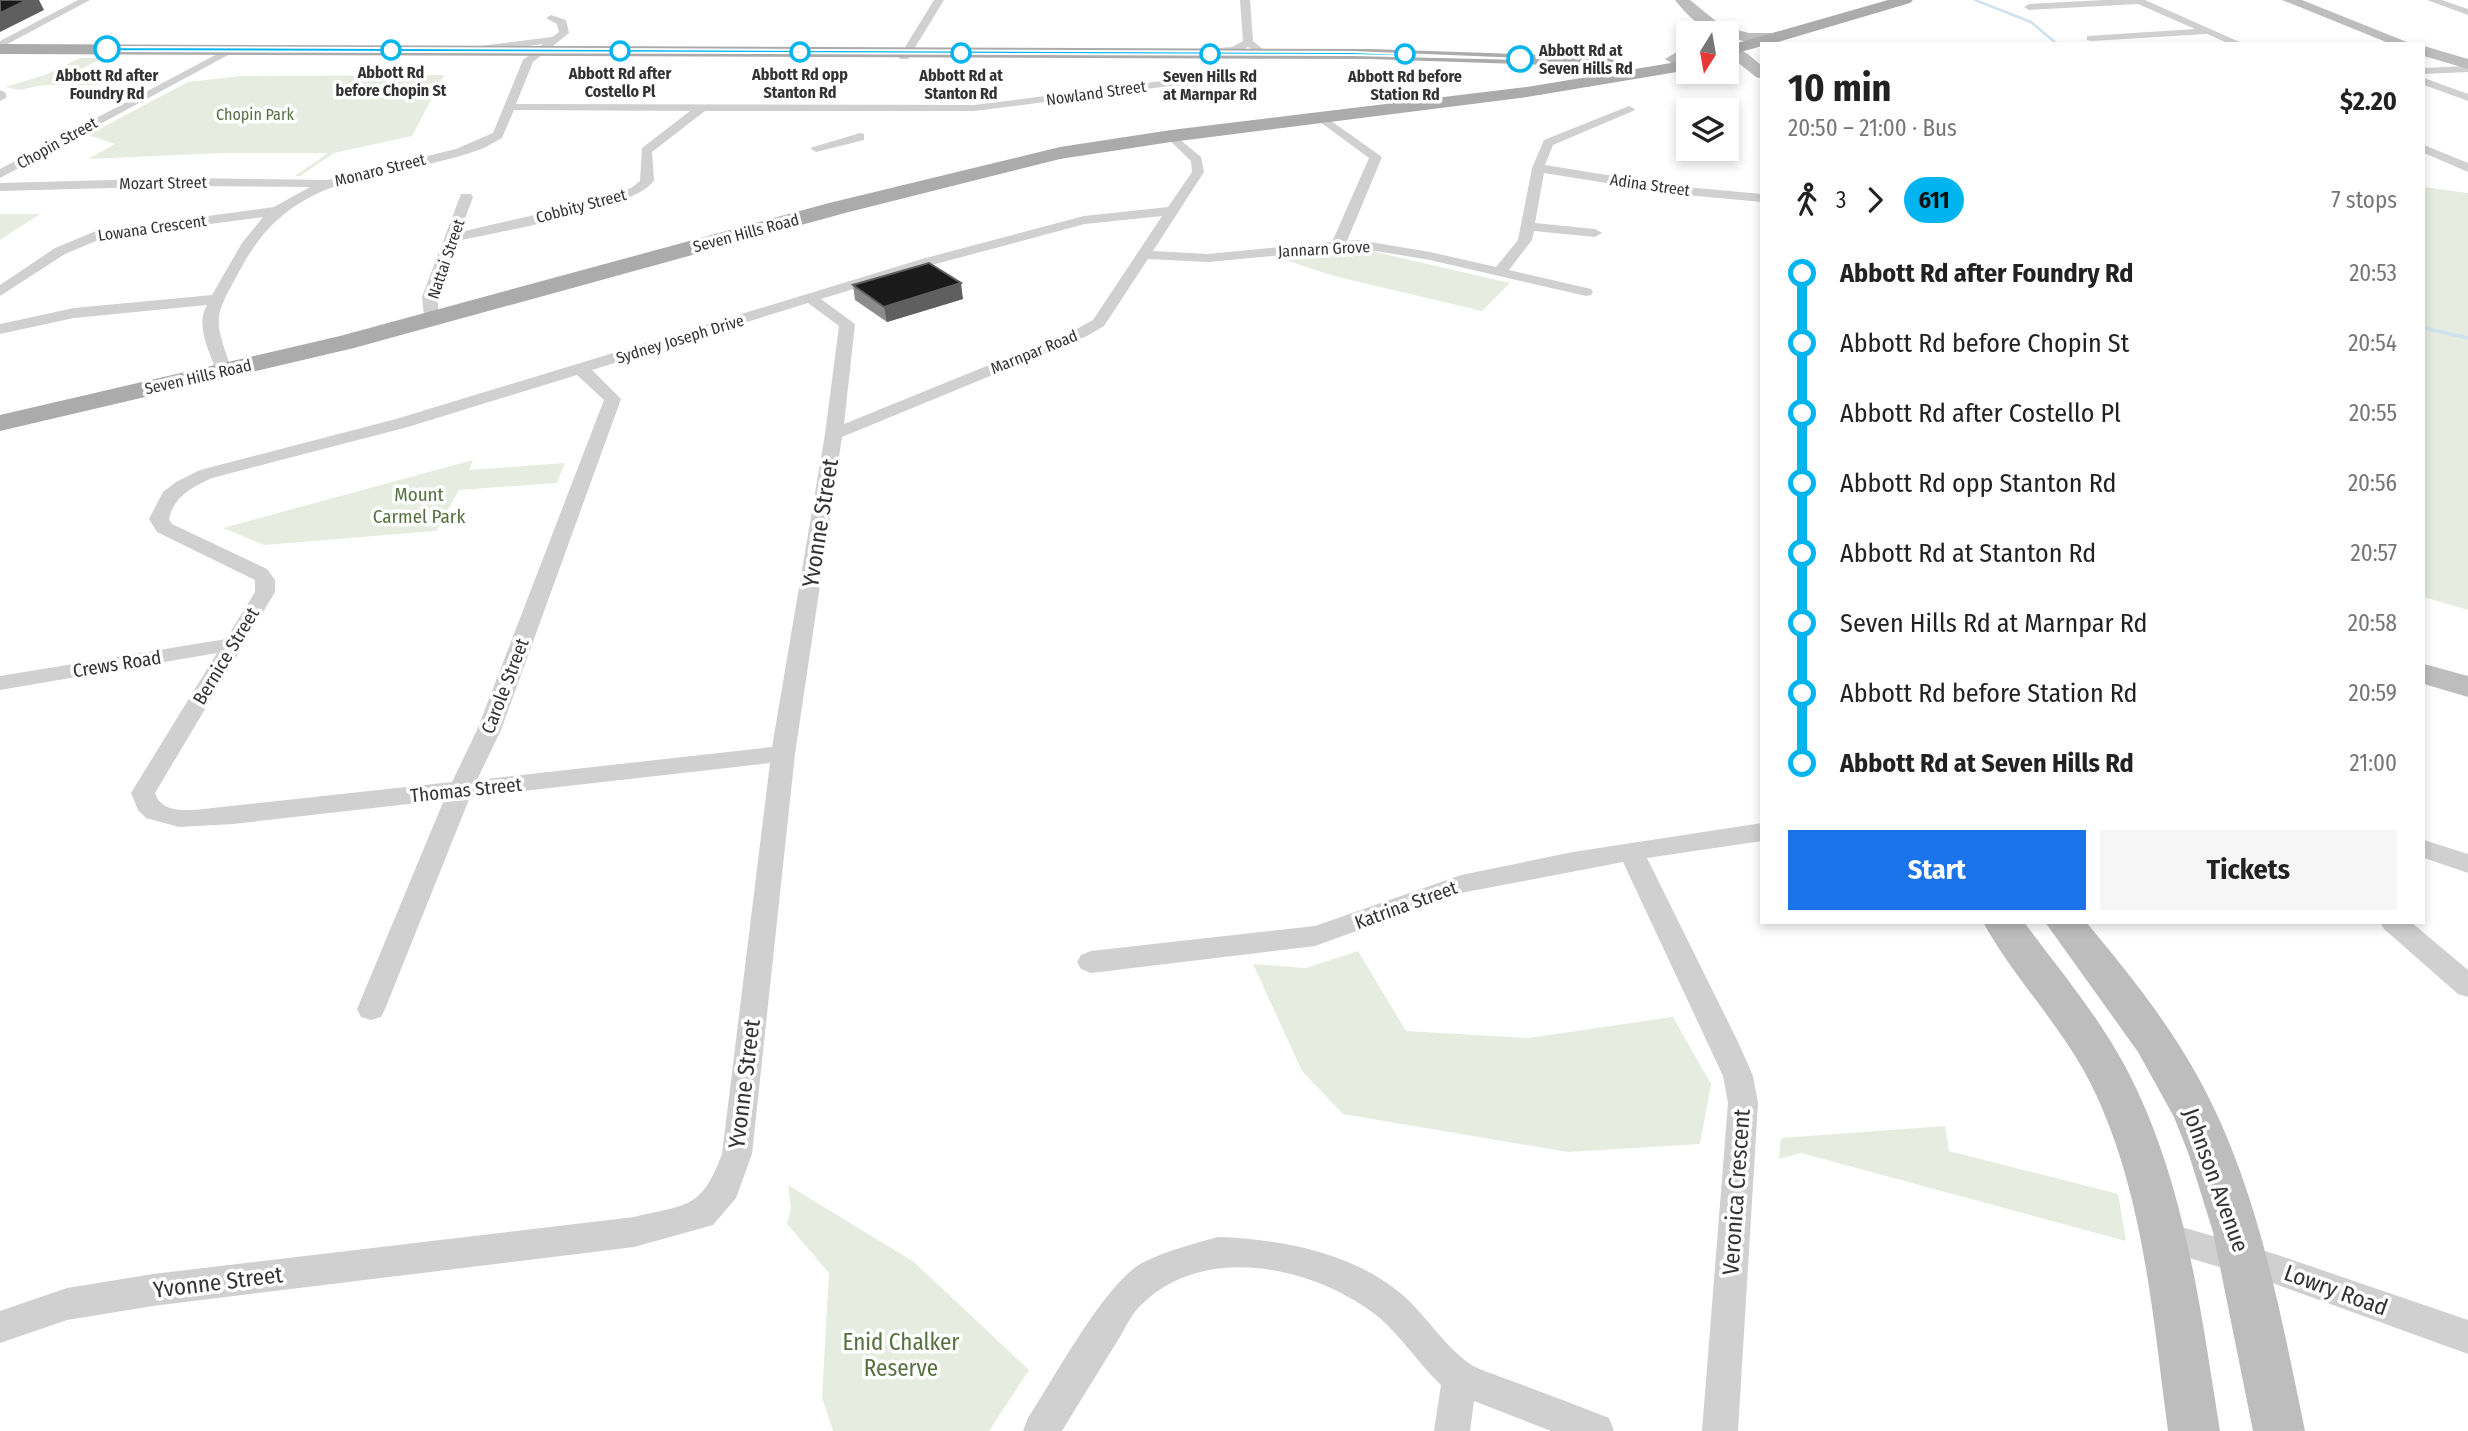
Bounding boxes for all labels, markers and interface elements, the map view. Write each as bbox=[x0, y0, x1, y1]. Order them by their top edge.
north arrow bbox=[1676, 21, 1740, 84]
map controls bbox=[1676, 21, 1739, 161]
marker: Abbott Rd after Foundry Rd bbox=[94, 36, 120, 62]
marker: Abbott Rd before Chopin St bbox=[381, 40, 401, 60]
marker: Abbott Rd after Costello Pl bbox=[610, 41, 630, 61]
place label: Abbott Rd at Seven Hills Rd bbox=[1538, 41, 1633, 78]
marker: Abbott Rd opp Stanton Rd bbox=[790, 42, 810, 62]
marker: Abbott Rd at Stanton Rd bbox=[951, 43, 971, 63]
marker: Seven Hills Rd at Marnpar Rd bbox=[1200, 44, 1220, 64]
marker: Abbott Rd before Station Rd bbox=[1395, 44, 1415, 64]
marker: Abbott Rd at Seven Hills Rd bbox=[1507, 46, 1533, 72]
place label: Abbott Rd before Chopin St bbox=[336, 63, 447, 100]
place label: Abbott Rd after Costello Pl bbox=[568, 64, 671, 101]
place label: Abbott Rd opp Stanton Rd bbox=[751, 65, 848, 102]
text: 10 min bbox=[1788, 65, 1891, 111]
place label: Abbott Rd after Foundry Rd bbox=[55, 66, 158, 103]
place label: Abbott Rd at Stanton Rd bbox=[918, 66, 1003, 103]
place label: Seven Hills Rd at Marnpar Rd bbox=[1163, 67, 1257, 104]
place label: Abbott Rd before Station Rd bbox=[1347, 67, 1462, 104]
street label: Nowland Street bbox=[1045, 76, 1148, 109]
text: $2.20 bbox=[2340, 86, 2397, 117]
button: layers bbox=[1676, 98, 1739, 161]
park label: Chopin Park bbox=[216, 105, 295, 124]
street label: Chopin Street bbox=[14, 113, 101, 173]
text: 20:50 – 21:00 · Bus bbox=[1788, 114, 1957, 142]
street label: Monaro Street bbox=[333, 149, 428, 190]
street label: Adina Street bbox=[1609, 170, 1692, 200]
street label: Mozart Street bbox=[119, 173, 208, 193]
icon: walk bbox=[1788, 181, 1826, 219]
icon: forward bbox=[1856, 181, 1894, 219]
street label: Cobbity Street bbox=[534, 185, 629, 227]
text: 3 bbox=[1836, 186, 1846, 214]
text: 611 bbox=[1918, 186, 1950, 214]
text: 7 stops bbox=[2331, 186, 2397, 214]
street label: Seven Hills Road bbox=[691, 210, 801, 256]
street label: Lowana Crescent bbox=[97, 211, 208, 245]
street label: Nattai Street bbox=[424, 216, 469, 301]
street label: Jannarn Grove bbox=[1277, 237, 1371, 261]
text: Abbott Rd after Foundry Rd bbox=[1840, 258, 2133, 289]
text: 20:53 bbox=[2349, 259, 2397, 287]
street label: Sydney Joseph Drive bbox=[614, 310, 746, 367]
street label: Marnpar Road bbox=[988, 326, 1080, 378]
text: Abbott Rd before Chopin St bbox=[1840, 328, 2129, 359]
text: 20:54 bbox=[2348, 329, 2397, 357]
street label: Seven Hills Road bbox=[143, 355, 253, 399]
text: Abbott Rd after Costello Pl bbox=[1840, 398, 2121, 429]
text: 20:55 bbox=[2349, 399, 2397, 427]
street label: Yvonne Street bbox=[796, 456, 844, 589]
text: Abbott Rd opp Stanton Rd bbox=[1840, 468, 2116, 499]
text: 20:56 bbox=[2348, 469, 2397, 497]
park label: Mount Carmel Park bbox=[373, 483, 465, 528]
text: Abbott Rd at Stanton Rd bbox=[1840, 538, 2096, 569]
text: 20:57 bbox=[2351, 539, 2397, 567]
street label: Bernice Street bbox=[188, 602, 264, 709]
text: Seven Hills Rd at Marnpar Rd bbox=[1840, 608, 2147, 639]
text: 20:58 bbox=[2348, 609, 2397, 637]
street label: Carole Street bbox=[476, 634, 534, 737]
street label: Crews Road bbox=[71, 646, 163, 682]
text: Abbott Rd before Station Rd bbox=[1840, 678, 2138, 709]
text: 20:59 bbox=[2349, 679, 2397, 707]
text: Abbott Rd at Seven Hills Rd bbox=[1840, 748, 2134, 779]
text: 21:00 bbox=[2350, 749, 2397, 777]
street label: Thomas Street bbox=[409, 773, 524, 807]
button: Start bbox=[1788, 830, 2086, 910]
button: Tickets bbox=[2100, 830, 2397, 910]
street label: Katrina Street bbox=[1352, 876, 1461, 934]
street label: Yvonne Street bbox=[722, 1017, 766, 1150]
street label: Johnson Avenue bbox=[2177, 1104, 2255, 1256]
street label: Veronica Crescent bbox=[1716, 1108, 1756, 1276]
street label: Lowry Road bbox=[2280, 1258, 2392, 1322]
street label: Yvonne Street bbox=[152, 1260, 285, 1304]
park label: Enid Chalker Reserve bbox=[843, 1328, 959, 1382]

